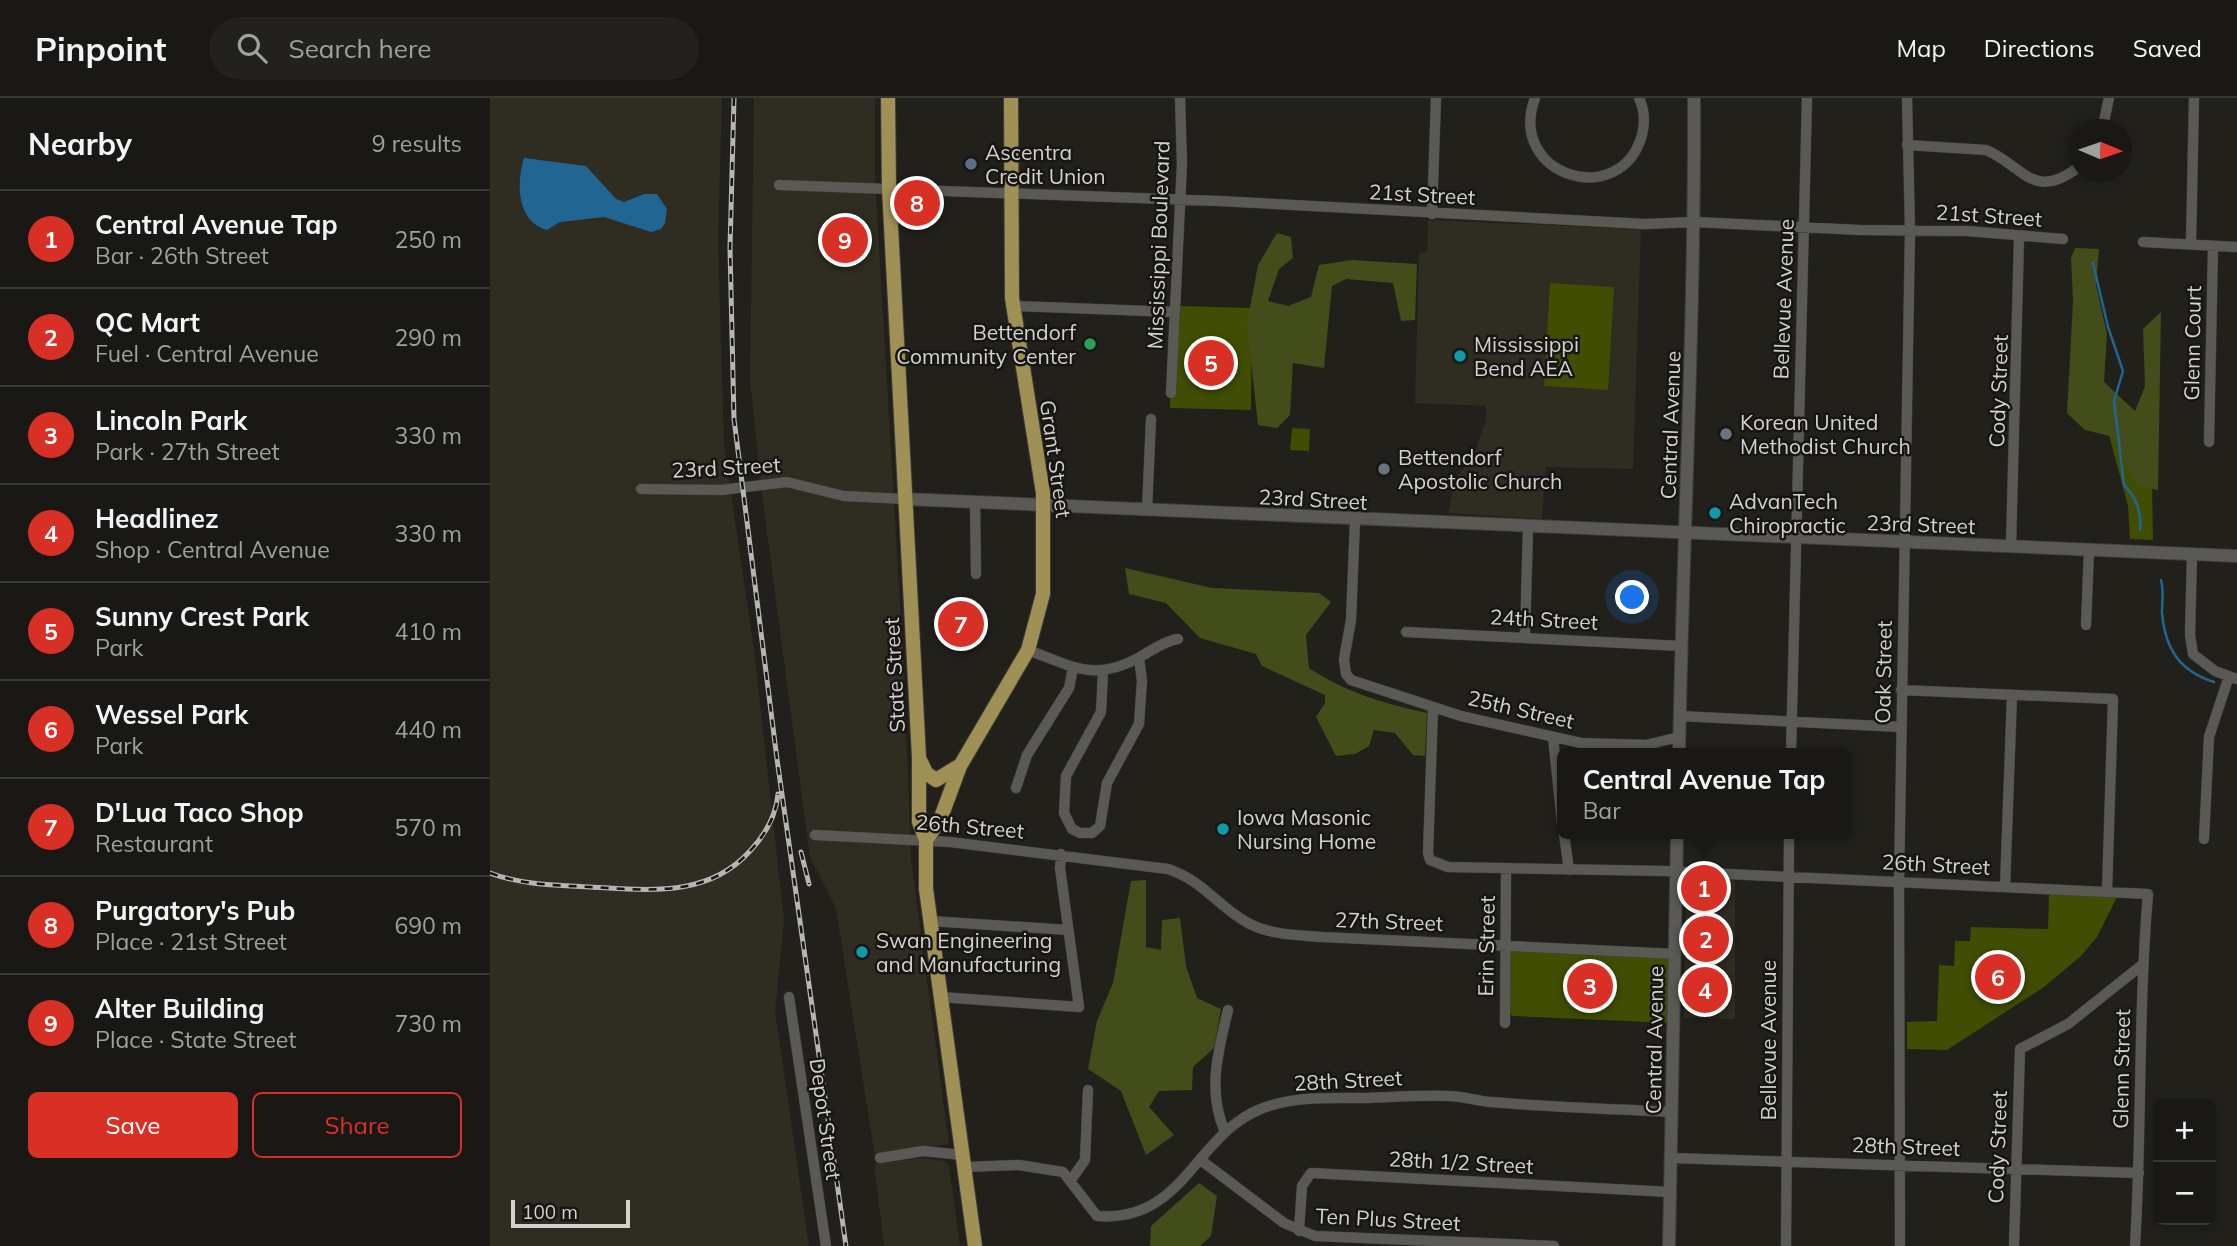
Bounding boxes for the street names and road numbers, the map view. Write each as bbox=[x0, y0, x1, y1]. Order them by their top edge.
street label: Mississippi Boulevard bbox=[1141, 140, 1175, 350]
street label: 21st Street bbox=[1368, 178, 1476, 210]
street label: 21st Street bbox=[1935, 198, 2043, 232]
street label: Bellevue Avenue bbox=[1767, 218, 1799, 380]
street label: Glenn Court bbox=[2178, 285, 2206, 401]
street label: Cody Street bbox=[1983, 334, 2013, 448]
street label: Central Avenue bbox=[1654, 350, 1686, 500]
street label: Grant Street bbox=[1035, 398, 1077, 520]
street label: 23rd Street bbox=[671, 451, 781, 483]
street label: 23rd Street bbox=[1258, 483, 1368, 515]
street label: 23rd Street bbox=[1866, 509, 1976, 539]
street label: 24th Street bbox=[1489, 603, 1599, 635]
street label: State Street bbox=[878, 617, 910, 733]
street label: Oak Street bbox=[1869, 620, 1897, 724]
street label: 25th Street bbox=[1465, 684, 1577, 734]
street label: 26th Street bbox=[915, 808, 1025, 844]
street label: 26th Street bbox=[1881, 848, 1991, 880]
street label: Erin Street bbox=[1472, 895, 1500, 997]
street label: 27th Street bbox=[1334, 906, 1444, 936]
street label: Bellevue Avenue bbox=[1755, 960, 1781, 1120]
street label: Central Avenue bbox=[1640, 966, 1668, 1114]
street label: Glenn Street bbox=[2107, 1009, 2135, 1129]
street label: Depot Street bbox=[805, 1057, 847, 1181]
street label: 28th Street bbox=[1293, 1064, 1403, 1096]
street label: Cody Street bbox=[1982, 1090, 2012, 1204]
street label: 28th Street bbox=[1851, 1131, 1961, 1161]
street label: 28th 1/2 Street bbox=[1388, 1145, 1534, 1179]
street label: Ten Plus Street bbox=[1315, 1202, 1461, 1236]

